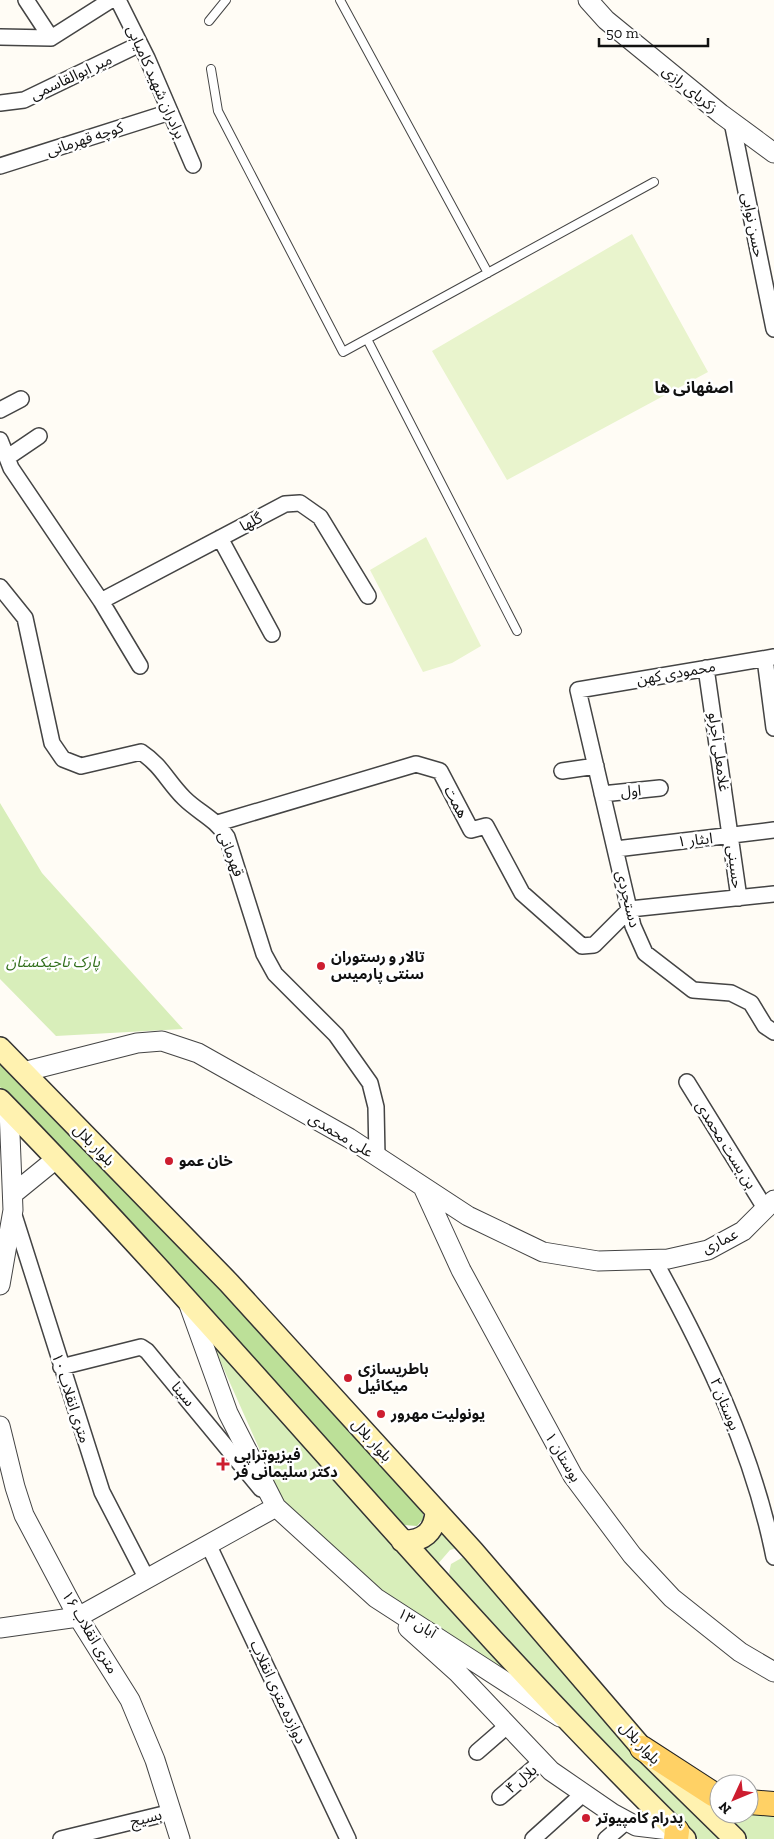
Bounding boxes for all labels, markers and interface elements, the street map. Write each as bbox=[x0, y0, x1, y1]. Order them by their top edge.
scale bar bbox=[599, 15, 708, 47]
street label: برادران شهید کامیابی bbox=[123, 22, 189, 142]
text: 50 m bbox=[606, 24, 639, 42]
street label: میر ابوالقاسمی bbox=[27, 50, 115, 104]
street label: زکریای رازی bbox=[659, 61, 721, 117]
street label: کوچه قهرمانی bbox=[44, 118, 127, 161]
street label: حسن نوابی bbox=[738, 191, 768, 259]
district label: اصفهانی ها bbox=[655, 378, 733, 397]
street label: گلها bbox=[237, 508, 266, 535]
street label: محمودی کهن bbox=[635, 657, 717, 689]
street label: غلامعلی آجرلو bbox=[705, 711, 734, 793]
street label: اول bbox=[620, 781, 642, 801]
street label: همت bbox=[440, 783, 472, 821]
street label: قهرمانی bbox=[214, 829, 248, 879]
street label: ۱ ایثار bbox=[676, 829, 714, 851]
street label: حسینی bbox=[723, 844, 747, 890]
street label: دستجردی bbox=[612, 869, 644, 929]
place label: تالار و رستوران سنتی پارمیس bbox=[331, 948, 425, 984]
park label: پارک تاجیکستان bbox=[6, 953, 101, 972]
marker: تالار و رستوران سنتی پارمیس bbox=[315, 960, 327, 972]
street label: بن بست محمدی bbox=[692, 1098, 760, 1192]
street label: علی محمدی bbox=[306, 1109, 377, 1161]
street label: بلوار بلال bbox=[70, 1120, 118, 1170]
place label: خان عمو bbox=[179, 1152, 233, 1170]
marker: خان عمو bbox=[163, 1155, 175, 1167]
street label: عماری bbox=[699, 1224, 741, 1257]
street label: ۱۰ متری انقلاب bbox=[48, 1351, 94, 1445]
place label: باطریسازی میکائیل bbox=[358, 1360, 429, 1395]
marker: باطریسازی میکائیل bbox=[342, 1372, 354, 1384]
street label: بوستان ۲ bbox=[706, 1375, 744, 1433]
street label: سینا bbox=[167, 1378, 199, 1410]
place label: یونولیت مهرور bbox=[390, 1405, 485, 1423]
marker: یونولیت مهرور bbox=[375, 1408, 387, 1420]
street label: بلوار بلال bbox=[348, 1415, 396, 1465]
street label: بوستان ۱ bbox=[541, 1429, 585, 1485]
place label: فیزیوتراپی دکتر سلیمانی فر bbox=[233, 1446, 338, 1481]
marker: فیزیوتراپی دکتر سلیمانی فر bbox=[216, 1457, 230, 1471]
street label: ۱۶ متری انقلاب bbox=[58, 1587, 122, 1677]
street label: ۱۳ آبان bbox=[394, 1604, 440, 1642]
street label: دوازده متری انقلاب bbox=[246, 1637, 310, 1747]
street label: بلوار بلال bbox=[616, 1718, 664, 1768]
street label: بلال ۴ bbox=[502, 1761, 540, 1797]
north arrow bbox=[709, 1774, 759, 1824]
text: N bbox=[715, 1798, 735, 1817]
street label: بسیج bbox=[128, 1805, 164, 1834]
place label: پدرام کامپیوتر bbox=[595, 1809, 683, 1829]
marker: پدرام کامپیوتر bbox=[580, 1812, 592, 1824]

